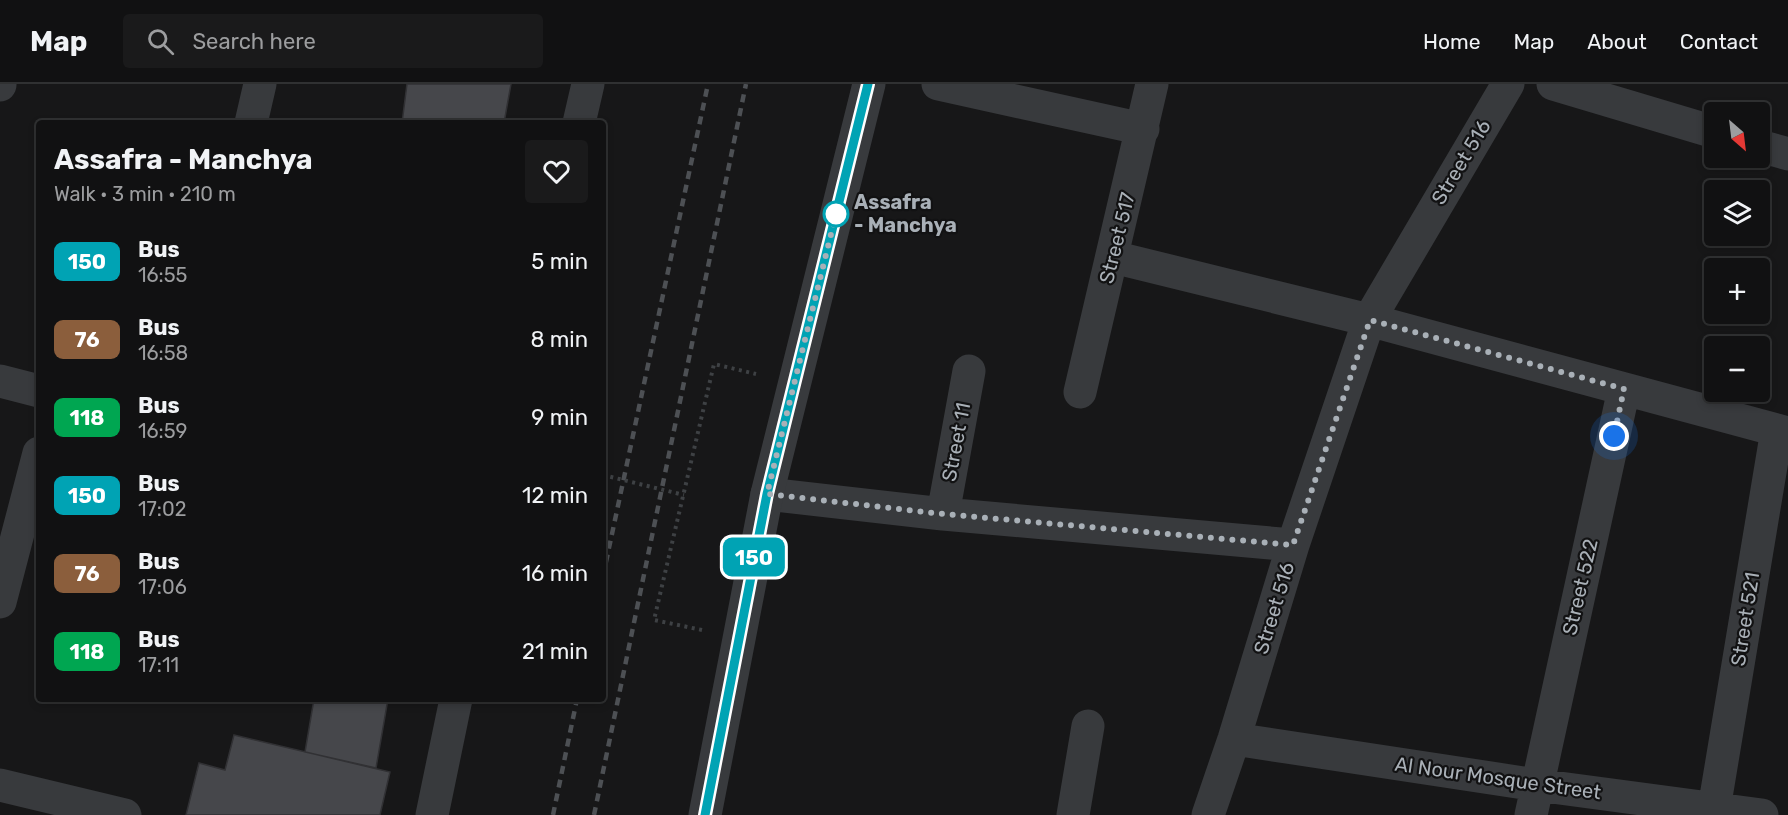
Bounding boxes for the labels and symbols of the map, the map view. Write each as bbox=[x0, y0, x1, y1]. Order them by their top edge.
north arrow bbox=[1704, 102, 1770, 168]
street label: Street 516 bbox=[1426, 115, 1496, 209]
place label: Assafra - Manchya bbox=[854, 190, 957, 237]
street label: Street 517 bbox=[1094, 190, 1140, 286]
marker: Assafra - Manchya bbox=[823, 201, 849, 227]
street label: Street 11 bbox=[937, 401, 975, 483]
your location bbox=[1599, 421, 1629, 451]
street label: Street 522 bbox=[1557, 537, 1603, 637]
line badge: 150 bbox=[720, 538, 789, 576]
street label: Street 516 bbox=[1249, 559, 1299, 657]
street label: Street 521 bbox=[1726, 570, 1764, 668]
street label: Al Nour Mosque Street bbox=[1393, 752, 1603, 804]

